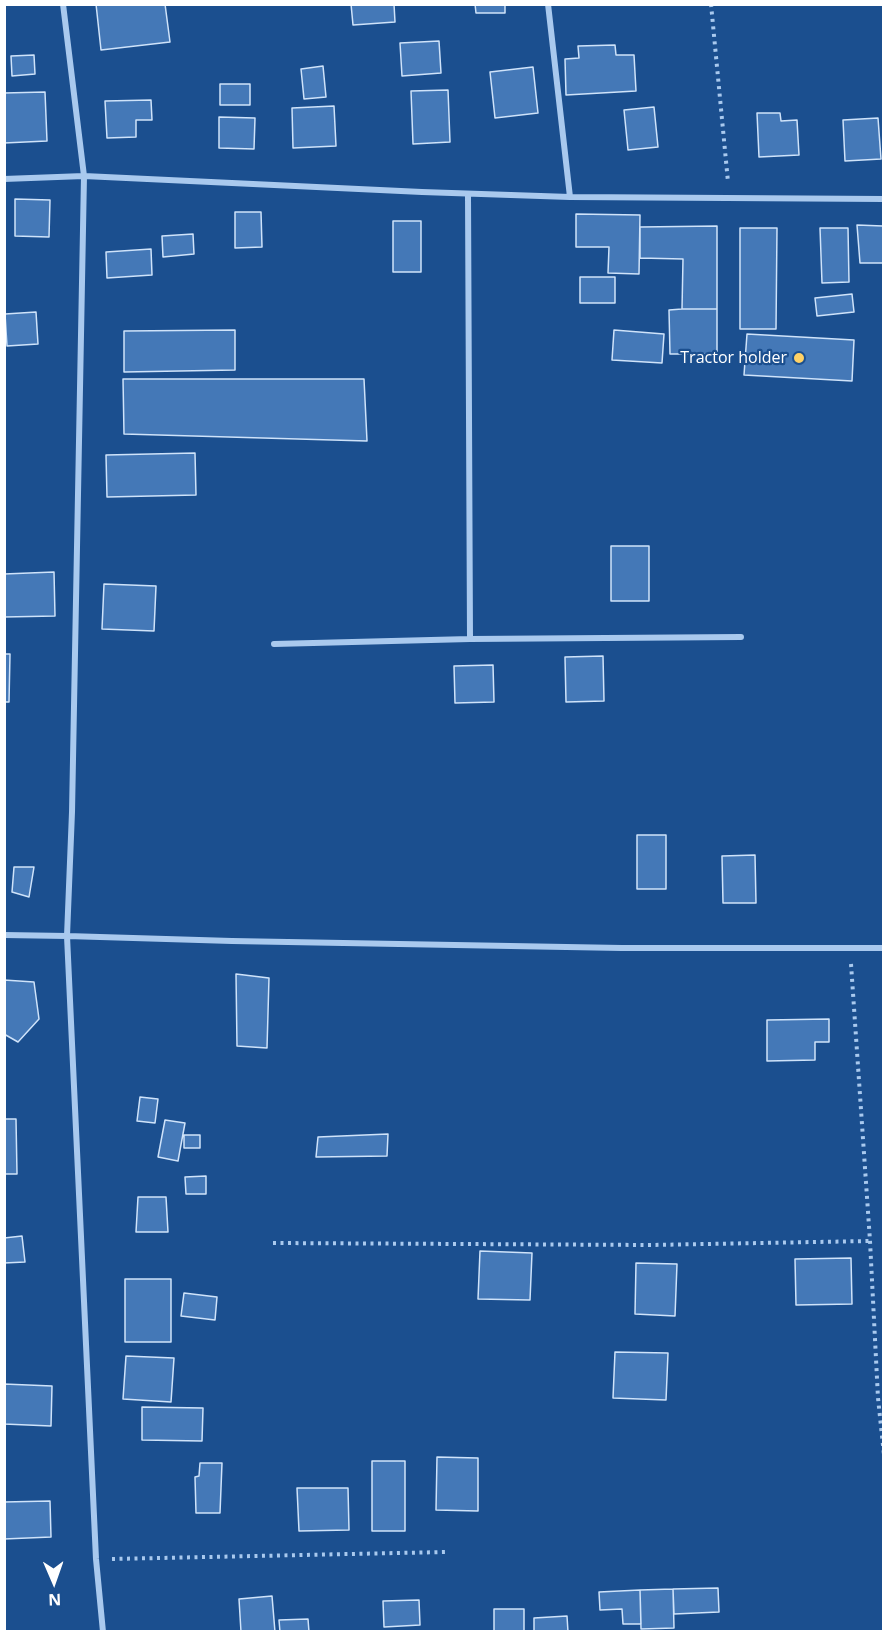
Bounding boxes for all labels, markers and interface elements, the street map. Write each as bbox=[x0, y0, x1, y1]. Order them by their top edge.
place label: Tractor holder bbox=[680, 348, 787, 368]
marker: Tractor holder bbox=[792, 351, 806, 365]
north arrow bbox=[24, 1552, 84, 1612]
text: N bbox=[48, 1589, 62, 1611]

